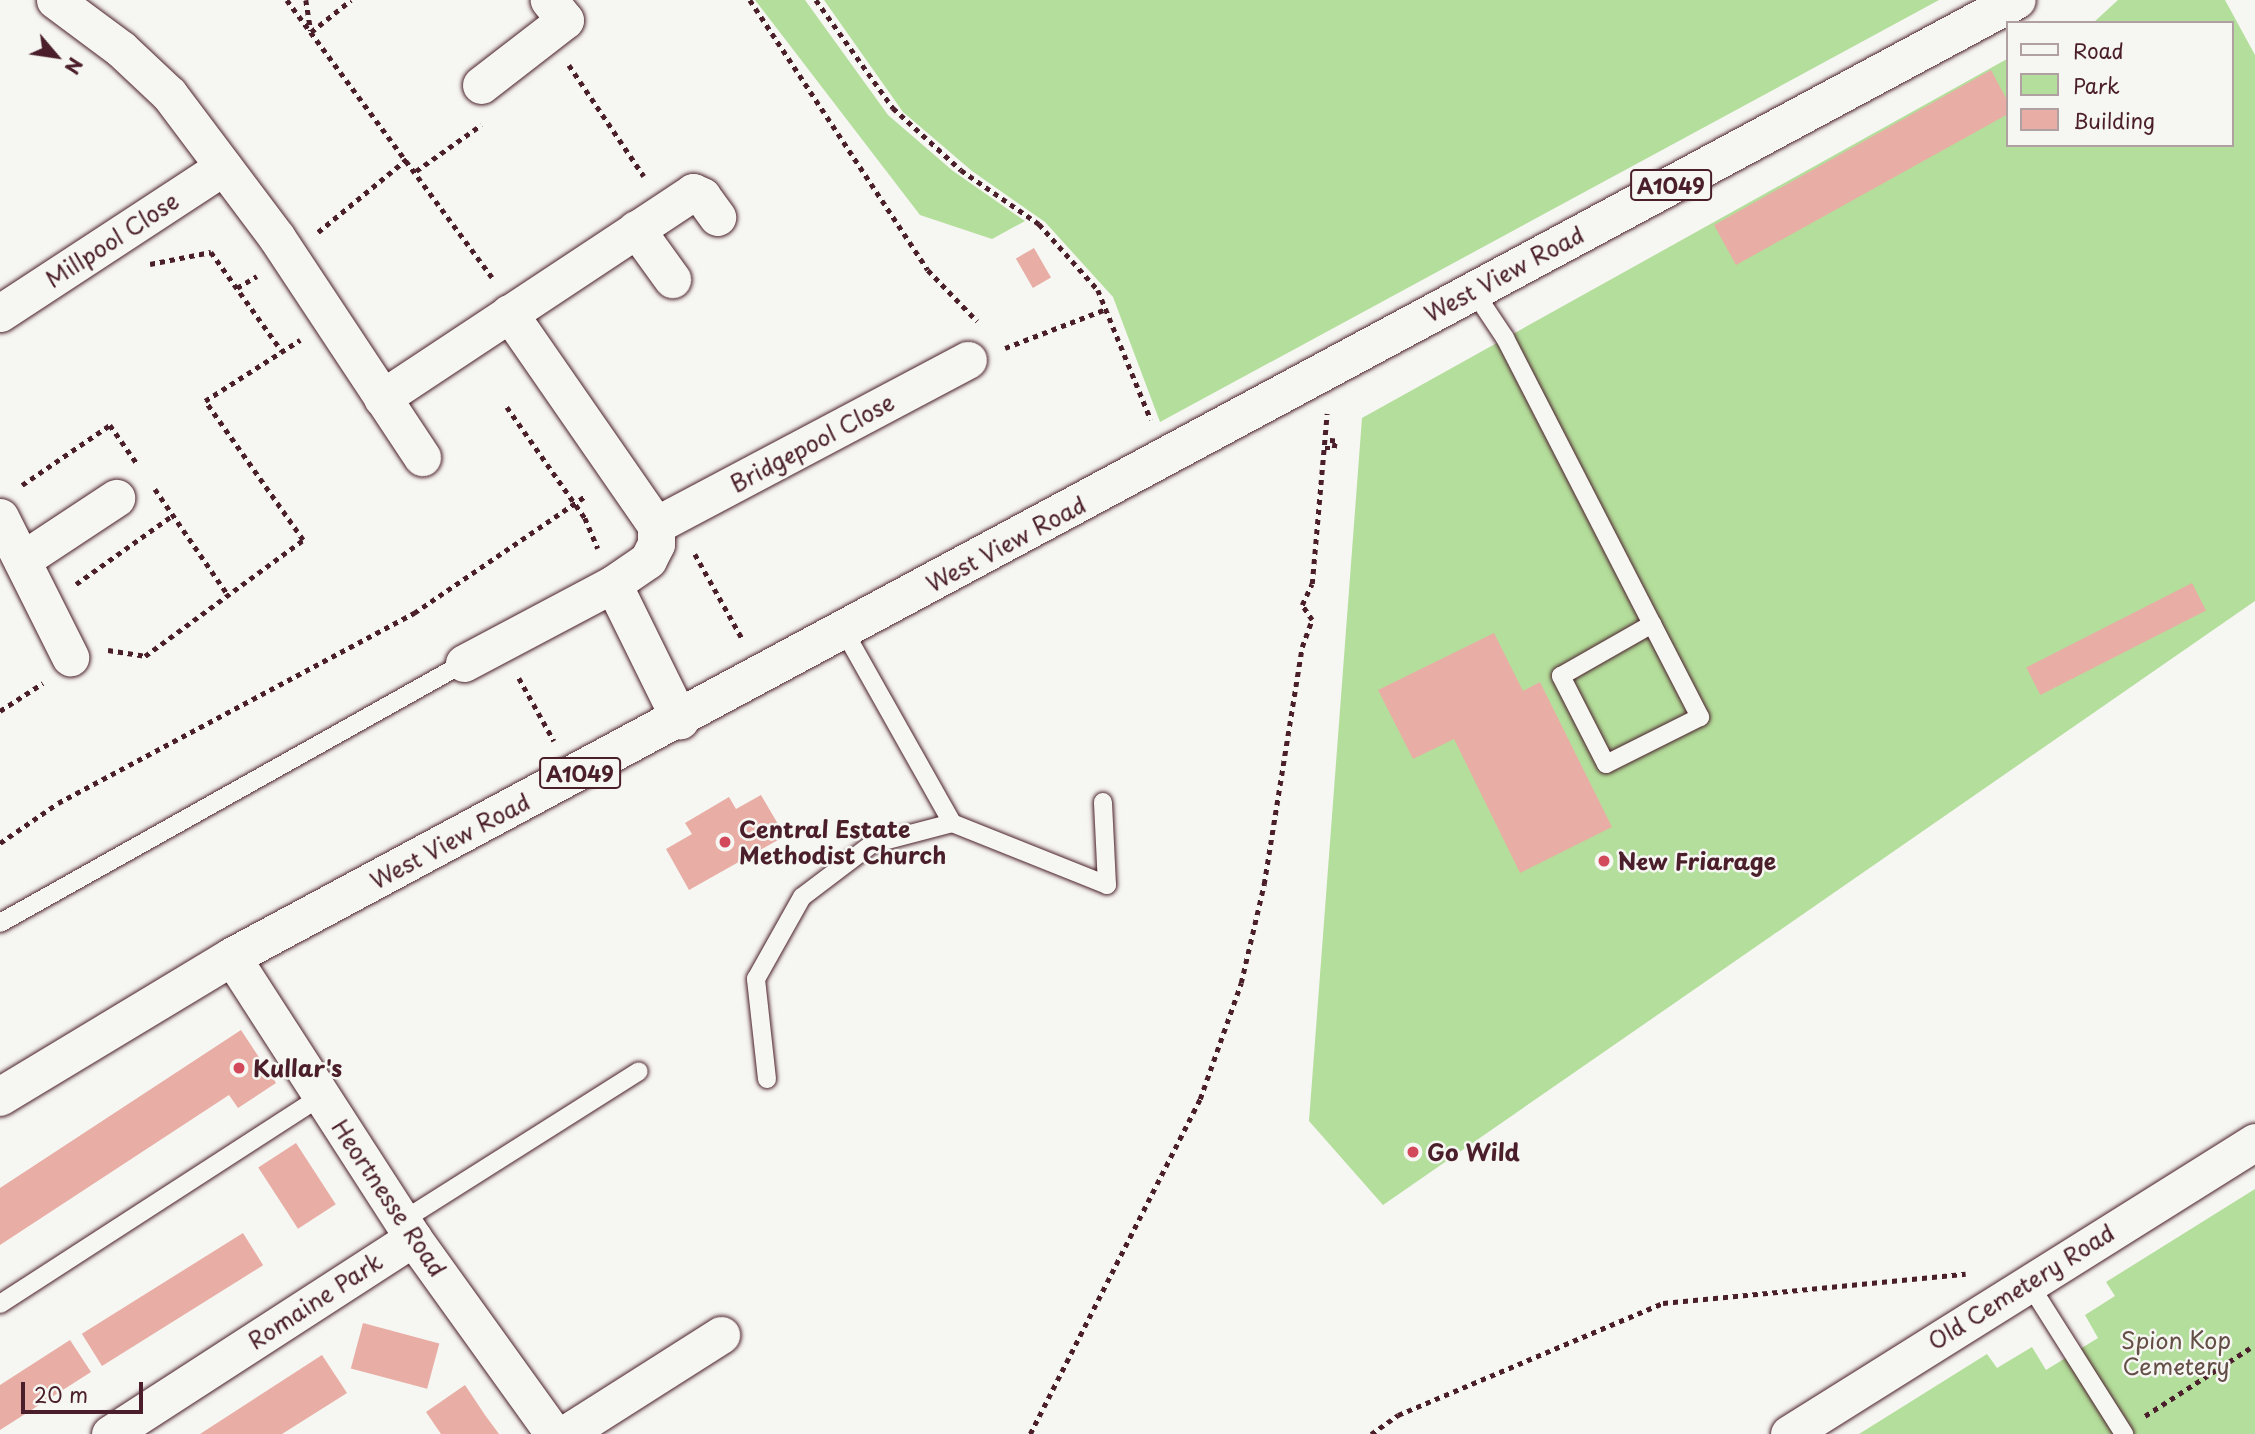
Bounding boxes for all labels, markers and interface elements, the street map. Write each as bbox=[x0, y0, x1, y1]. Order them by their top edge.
north arrow bbox=[21, 21, 91, 91]
legend bbox=[2007, 21, 2234, 147]
text: Road bbox=[2073, 34, 2124, 66]
text: N bbox=[58, 53, 90, 80]
text: Park bbox=[2073, 69, 2120, 101]
text: Building bbox=[2073, 104, 2155, 136]
road number: A1049 bbox=[1629, 168, 1713, 202]
street label: Millpool Close bbox=[40, 187, 184, 293]
street label: West View Road bbox=[1420, 221, 1588, 327]
street label: Bridgepool Close bbox=[725, 388, 899, 498]
street label: West View Road bbox=[922, 491, 1090, 597]
road number: A1049 bbox=[538, 756, 622, 790]
street label: West View Road bbox=[366, 788, 534, 894]
place label: Central Estate Methodist Church bbox=[739, 815, 947, 869]
marker: Central Estate Methodist Church bbox=[717, 834, 733, 850]
place label: New Friarage bbox=[1618, 847, 1775, 875]
marker: New Friarage bbox=[1596, 853, 1612, 869]
place label: Kullar's bbox=[253, 1054, 342, 1082]
marker: Kullar's bbox=[231, 1060, 247, 1076]
street label: Heortnesse Road bbox=[326, 1114, 452, 1282]
place label: Go Wild bbox=[1427, 1138, 1521, 1166]
marker: Go Wild bbox=[1405, 1144, 1421, 1160]
street label: Old Cemetery Road bbox=[1922, 1218, 2120, 1356]
street label: Romaine Park bbox=[243, 1247, 387, 1355]
park label: Spion Kop Cemetery bbox=[2121, 1326, 2231, 1380]
scale bar bbox=[24, 1368, 147, 1412]
text: 20 m bbox=[34, 1378, 88, 1410]

